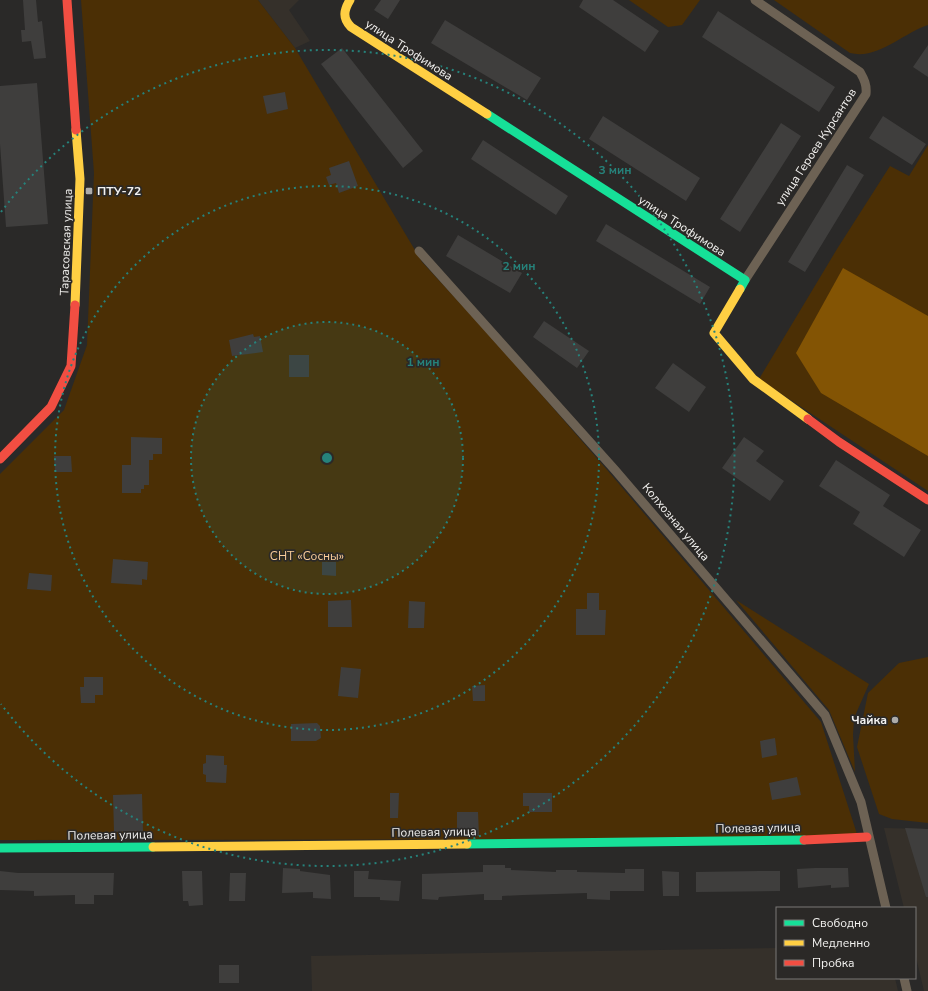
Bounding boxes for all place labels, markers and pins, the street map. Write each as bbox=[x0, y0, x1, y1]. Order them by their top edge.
place label: ПТУ-72 bbox=[97, 183, 141, 199]
marker: ПТУ-72 bbox=[84, 186, 94, 196]
centre of rings bbox=[320, 451, 334, 465]
place label: Чайка bbox=[851, 712, 887, 728]
marker: Чайка bbox=[890, 715, 900, 725]

